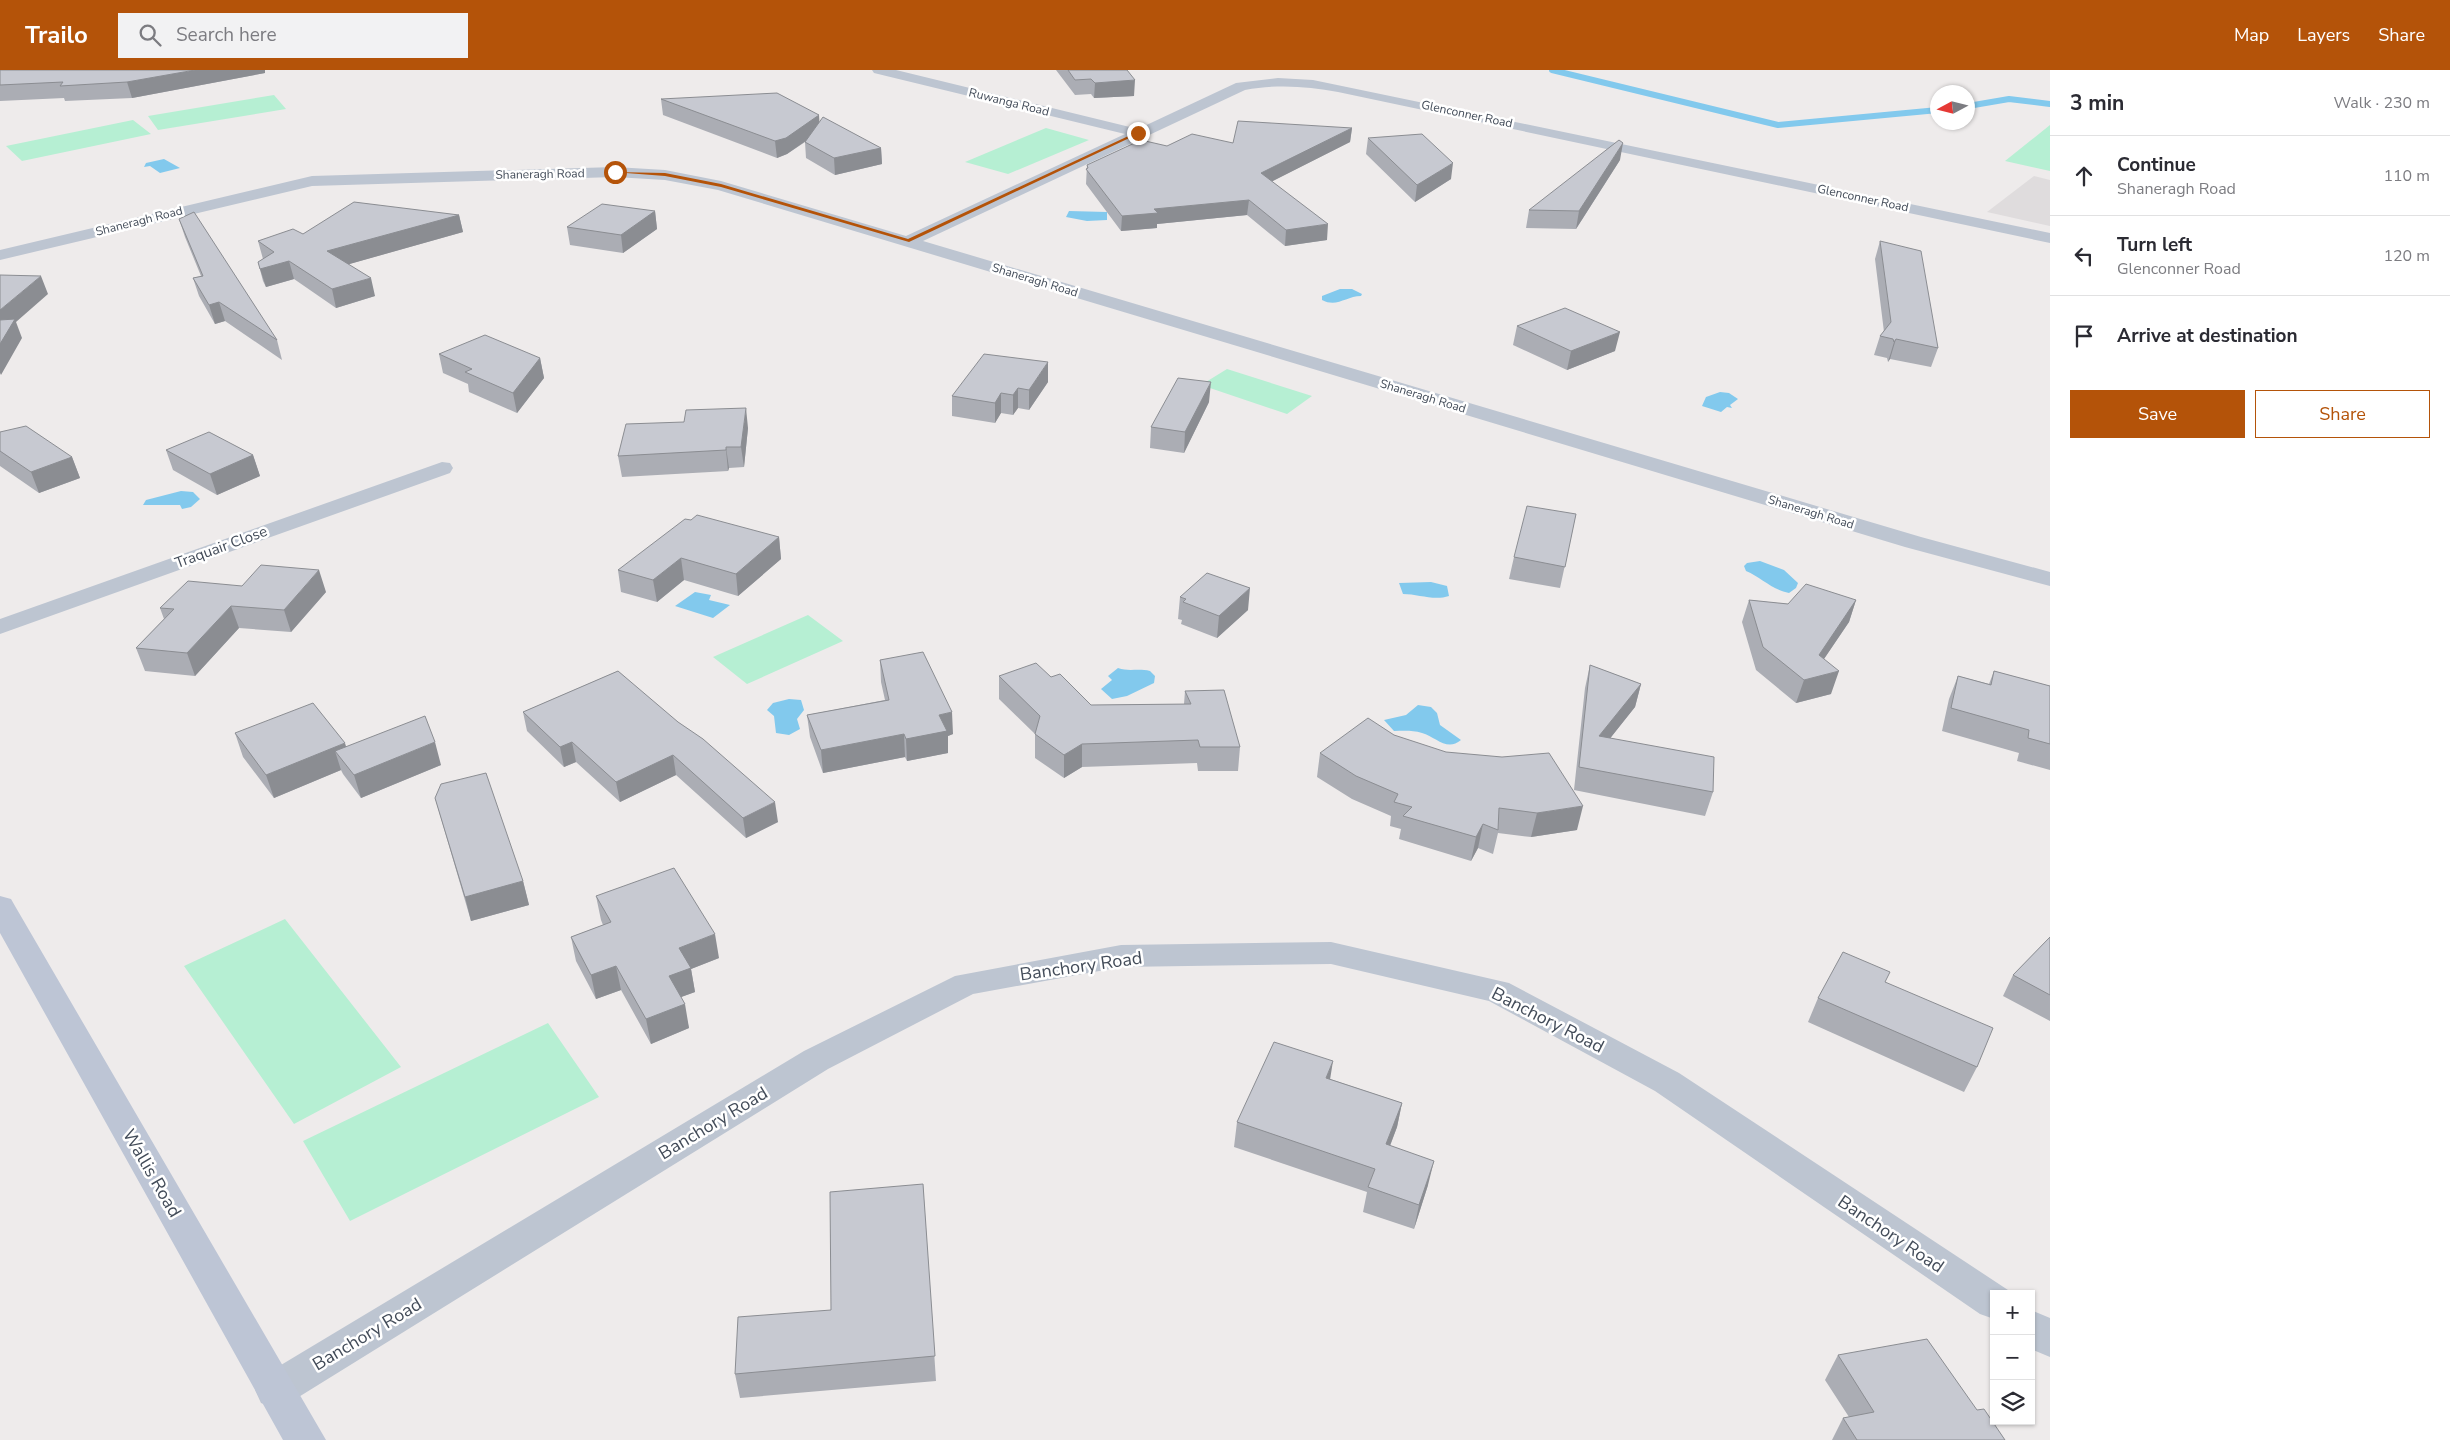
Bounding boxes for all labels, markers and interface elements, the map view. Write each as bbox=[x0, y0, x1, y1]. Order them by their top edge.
search box bbox=[118, 13, 468, 58]
text: Trailo bbox=[25, 19, 88, 51]
icon: search bbox=[136, 21, 164, 49]
text: Search here bbox=[176, 22, 277, 48]
text: Map bbox=[2234, 23, 2269, 47]
text: Layers bbox=[2297, 23, 2350, 47]
text: Share bbox=[2378, 23, 2425, 47]
street label: Ruwanga Road bbox=[967, 84, 1051, 120]
north arrow bbox=[1930, 85, 1975, 130]
text: 3 min bbox=[2070, 89, 2124, 117]
text: Walk · 230 m bbox=[2334, 92, 2430, 114]
street label: Glenconner Road bbox=[1420, 97, 1514, 131]
route end bbox=[1127, 122, 1150, 145]
text: Continue bbox=[2117, 152, 2196, 178]
route start bbox=[604, 161, 627, 184]
icon: ahead bbox=[2070, 162, 2098, 190]
street label: Shaneragh Road bbox=[495, 165, 585, 183]
text: 110 m bbox=[2383, 165, 2430, 187]
text: Shaneragh Road bbox=[2117, 178, 2236, 200]
street label: Glenconner Road bbox=[1816, 181, 1910, 215]
street label: Shaneragh Road bbox=[94, 202, 184, 240]
text: Turn left bbox=[2117, 232, 2192, 258]
icon: left bbox=[2070, 242, 2098, 270]
text: 120 m bbox=[2383, 245, 2430, 267]
text: Glenconner Road bbox=[2117, 258, 2241, 280]
street label: Shaneragh Road bbox=[990, 259, 1080, 301]
icon: arrive bbox=[2070, 322, 2098, 350]
text: Arrive at destination bbox=[2117, 323, 2298, 349]
street label: Shaneragh Road bbox=[1378, 375, 1468, 417]
button: Save bbox=[2070, 390, 2245, 438]
button: Share bbox=[2255, 390, 2430, 438]
street label: Shaneragh Road bbox=[1766, 491, 1856, 533]
street label: Traquair Close bbox=[172, 521, 270, 573]
street label: Banchory Road bbox=[1018, 946, 1144, 986]
street label: Banchory Road bbox=[1488, 981, 1608, 1059]
street label: Banchory Road bbox=[654, 1081, 772, 1165]
street label: Wallis Road bbox=[117, 1124, 187, 1222]
street label: Banchory Road bbox=[1833, 1190, 1949, 1278]
map controls bbox=[1990, 1290, 2035, 1425]
button: + bbox=[1990, 1290, 2035, 1335]
street label: Banchory Road bbox=[308, 1292, 426, 1376]
button: − bbox=[1990, 1335, 2035, 1380]
button: layers bbox=[1990, 1380, 2035, 1425]

